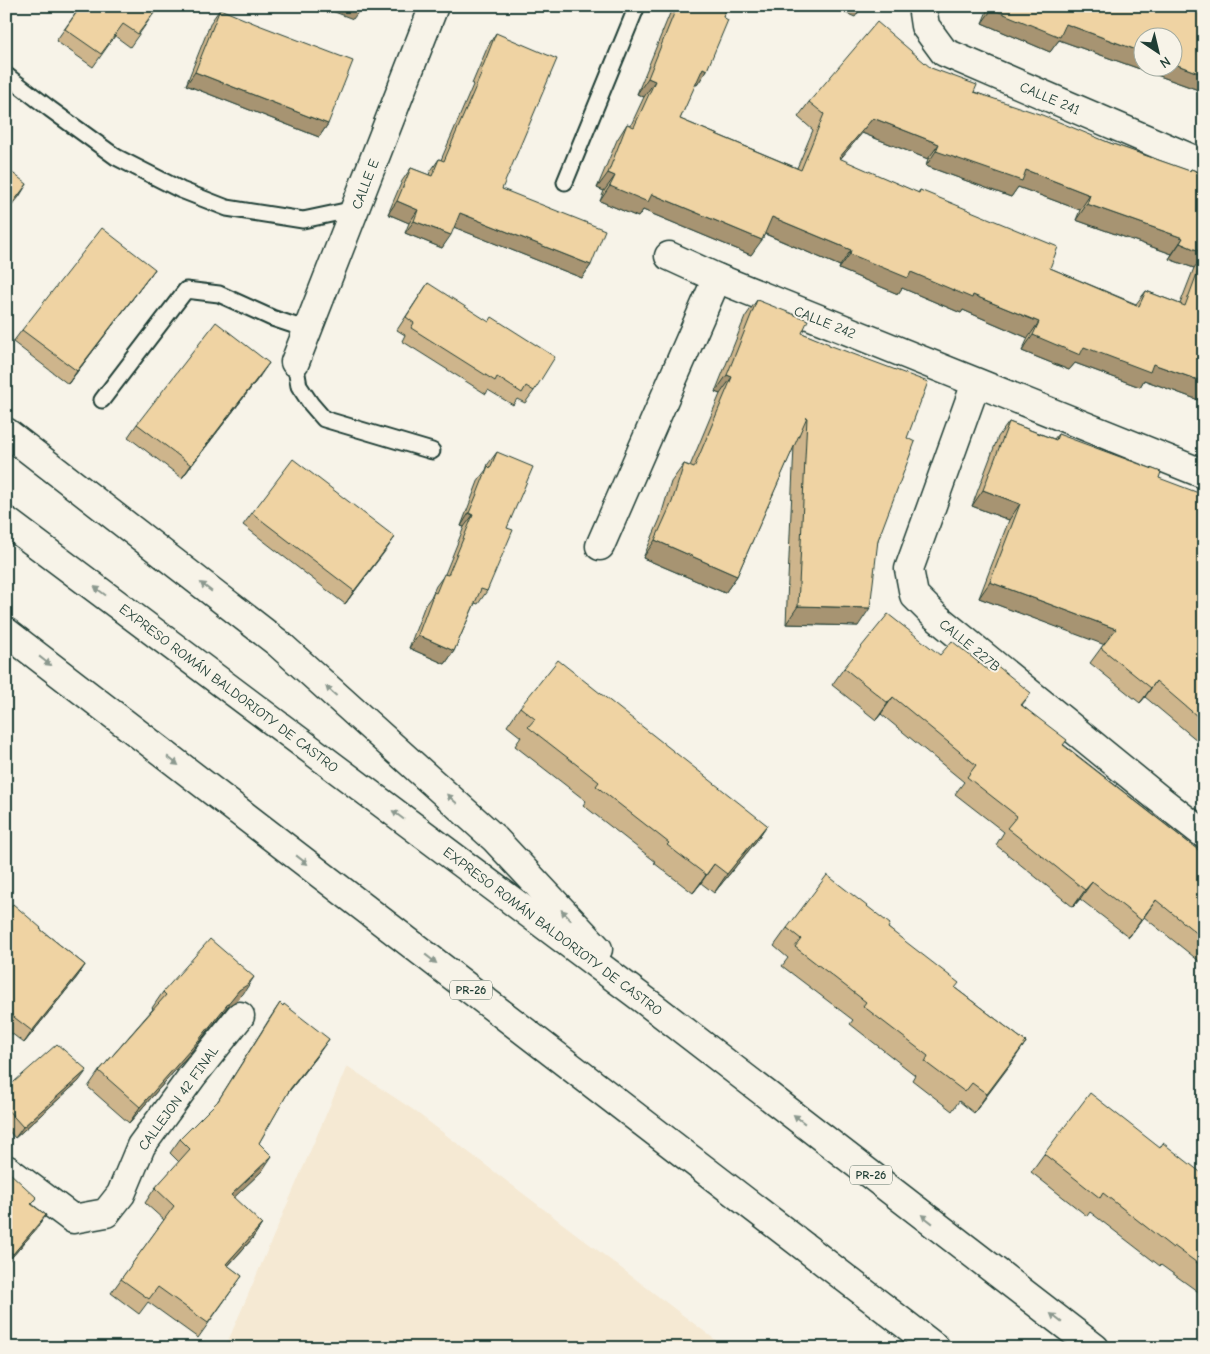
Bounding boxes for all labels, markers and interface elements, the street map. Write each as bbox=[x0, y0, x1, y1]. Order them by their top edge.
north arrow bbox=[1132, 28, 1182, 78]
text: N bbox=[1157, 53, 1174, 72]
street label: CALLE 241 bbox=[1017, 78, 1082, 119]
street label: CALLE E bbox=[348, 157, 383, 212]
street label: CALLE 242 bbox=[791, 302, 858, 343]
one-way arrow bbox=[200, 581, 213, 592]
one-way arrow bbox=[94, 586, 107, 597]
street label: EXPRESO ROMÁN BALDORIOTY DE CASTRO bbox=[116, 600, 342, 776]
street label: CALLE 227B bbox=[936, 616, 1004, 675]
one-way arrow bbox=[38, 656, 51, 667]
one-way arrow bbox=[324, 685, 337, 696]
one-way arrow bbox=[167, 755, 180, 766]
one-way arrow bbox=[445, 794, 458, 805]
one-way arrow bbox=[391, 810, 405, 820]
street label: EXPRESO ROMÁN BALDORIOTY DE CASTRO bbox=[440, 843, 666, 1019]
one-way arrow bbox=[295, 855, 309, 865]
one-way arrow bbox=[560, 909, 572, 921]
one-way arrow bbox=[424, 954, 437, 965]
road number: PR-26 bbox=[450, 980, 492, 1000]
street label: CALLEJON 42 FINAL bbox=[135, 1043, 222, 1154]
one-way arrow bbox=[793, 1114, 806, 1125]
road number: PR-26 bbox=[850, 1166, 892, 1184]
one-way arrow bbox=[921, 1213, 934, 1224]
one-way arrow bbox=[1049, 1313, 1063, 1323]

